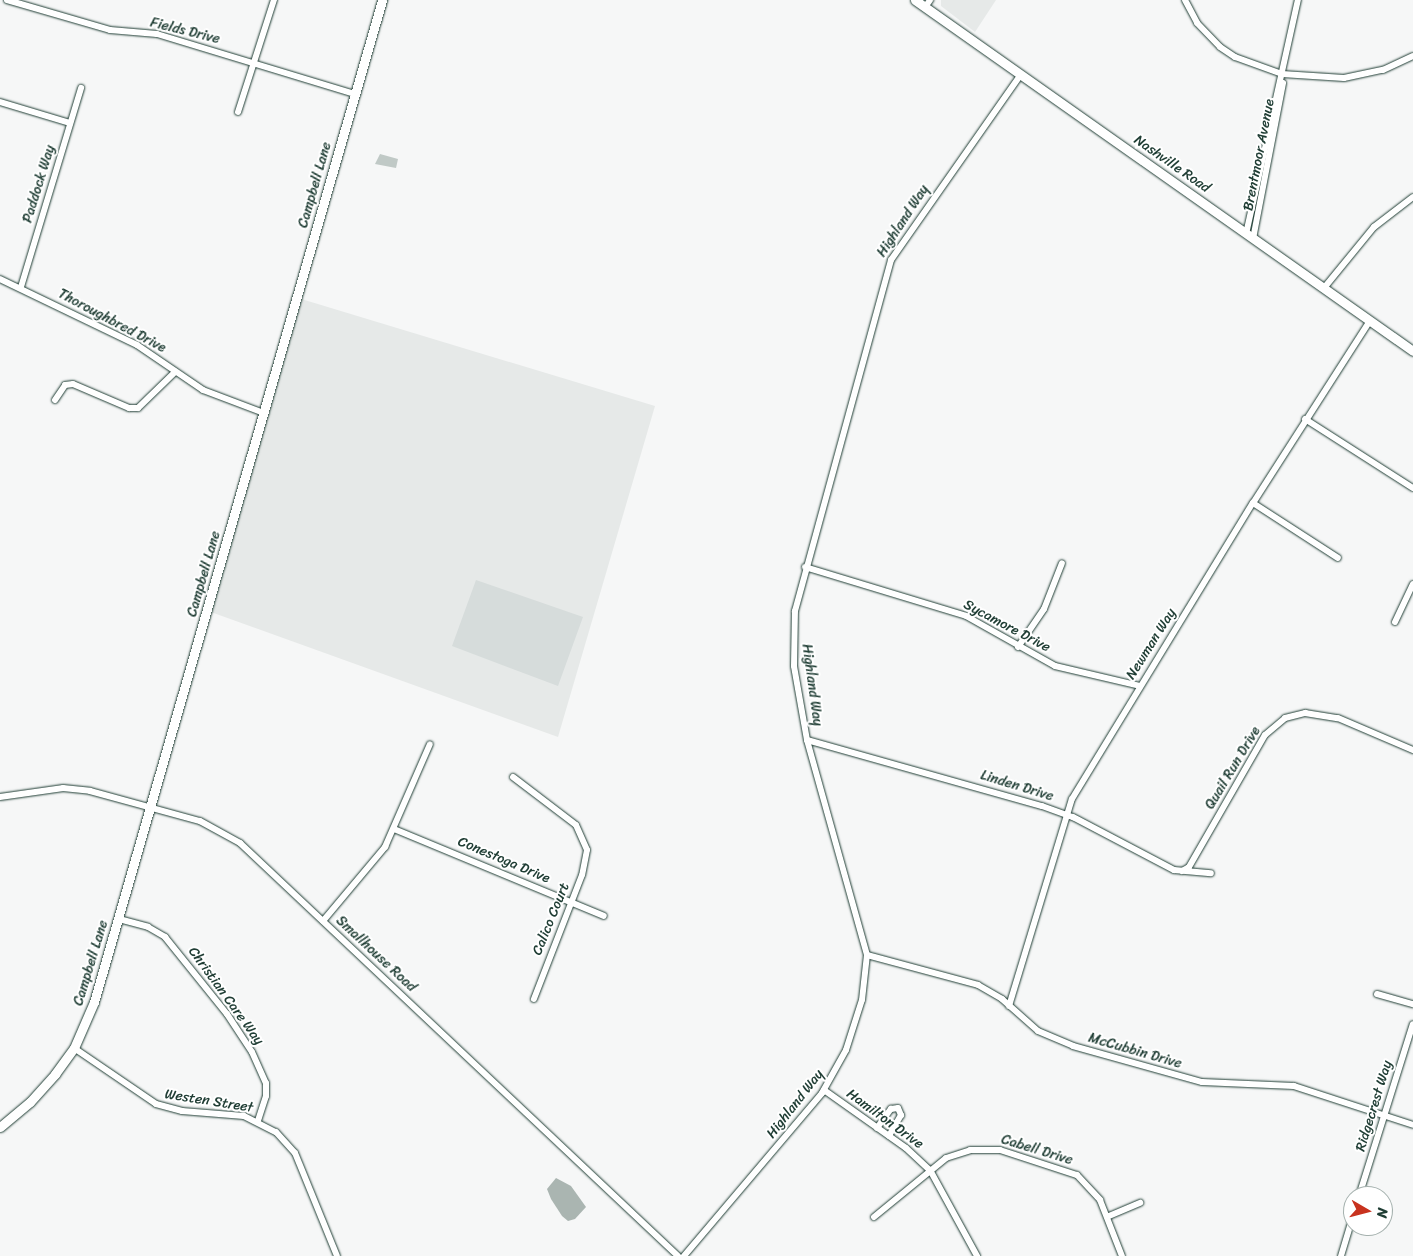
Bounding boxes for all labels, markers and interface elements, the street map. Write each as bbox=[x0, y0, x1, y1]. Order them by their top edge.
street label: Fields Drive bbox=[148, 14, 222, 48]
street label: Brentmoor Avenue bbox=[1240, 98, 1278, 212]
street label: Nashville Road bbox=[1131, 132, 1213, 196]
street label: Campbell Lane bbox=[295, 140, 335, 230]
street label: Paddock Way bbox=[19, 143, 59, 225]
street label: Highland Way bbox=[873, 182, 933, 260]
street label: Thoroughbred Drive bbox=[55, 285, 169, 357]
street label: Campbell Lane bbox=[184, 529, 224, 619]
street label: Sycamore Drive bbox=[961, 596, 1053, 656]
street label: Newman Way bbox=[1122, 605, 1180, 683]
street label: Highland Way bbox=[798, 643, 826, 727]
street label: Quail Run Drive bbox=[1202, 723, 1264, 813]
street label: Linden Drive bbox=[979, 767, 1055, 805]
street label: Conestoga Drive bbox=[455, 833, 553, 887]
street label: Calico Court bbox=[529, 880, 573, 958]
street label: Smallhouse Road bbox=[332, 912, 420, 996]
street label: Campbell Lane bbox=[70, 918, 112, 1008]
street label: Christian Care Way bbox=[185, 944, 267, 1048]
street label: McCubbin Drive bbox=[1086, 1030, 1184, 1072]
street label: Ridgecrest Way bbox=[1352, 1058, 1396, 1154]
street label: Highland Way bbox=[763, 1066, 827, 1142]
street label: Hamilton Drive bbox=[843, 1085, 927, 1153]
street label: Westen Street bbox=[163, 1086, 255, 1116]
street label: Cabell Drive bbox=[999, 1131, 1075, 1169]
north arrow bbox=[1343, 1186, 1393, 1236]
text: N bbox=[1369, 1206, 1395, 1220]

